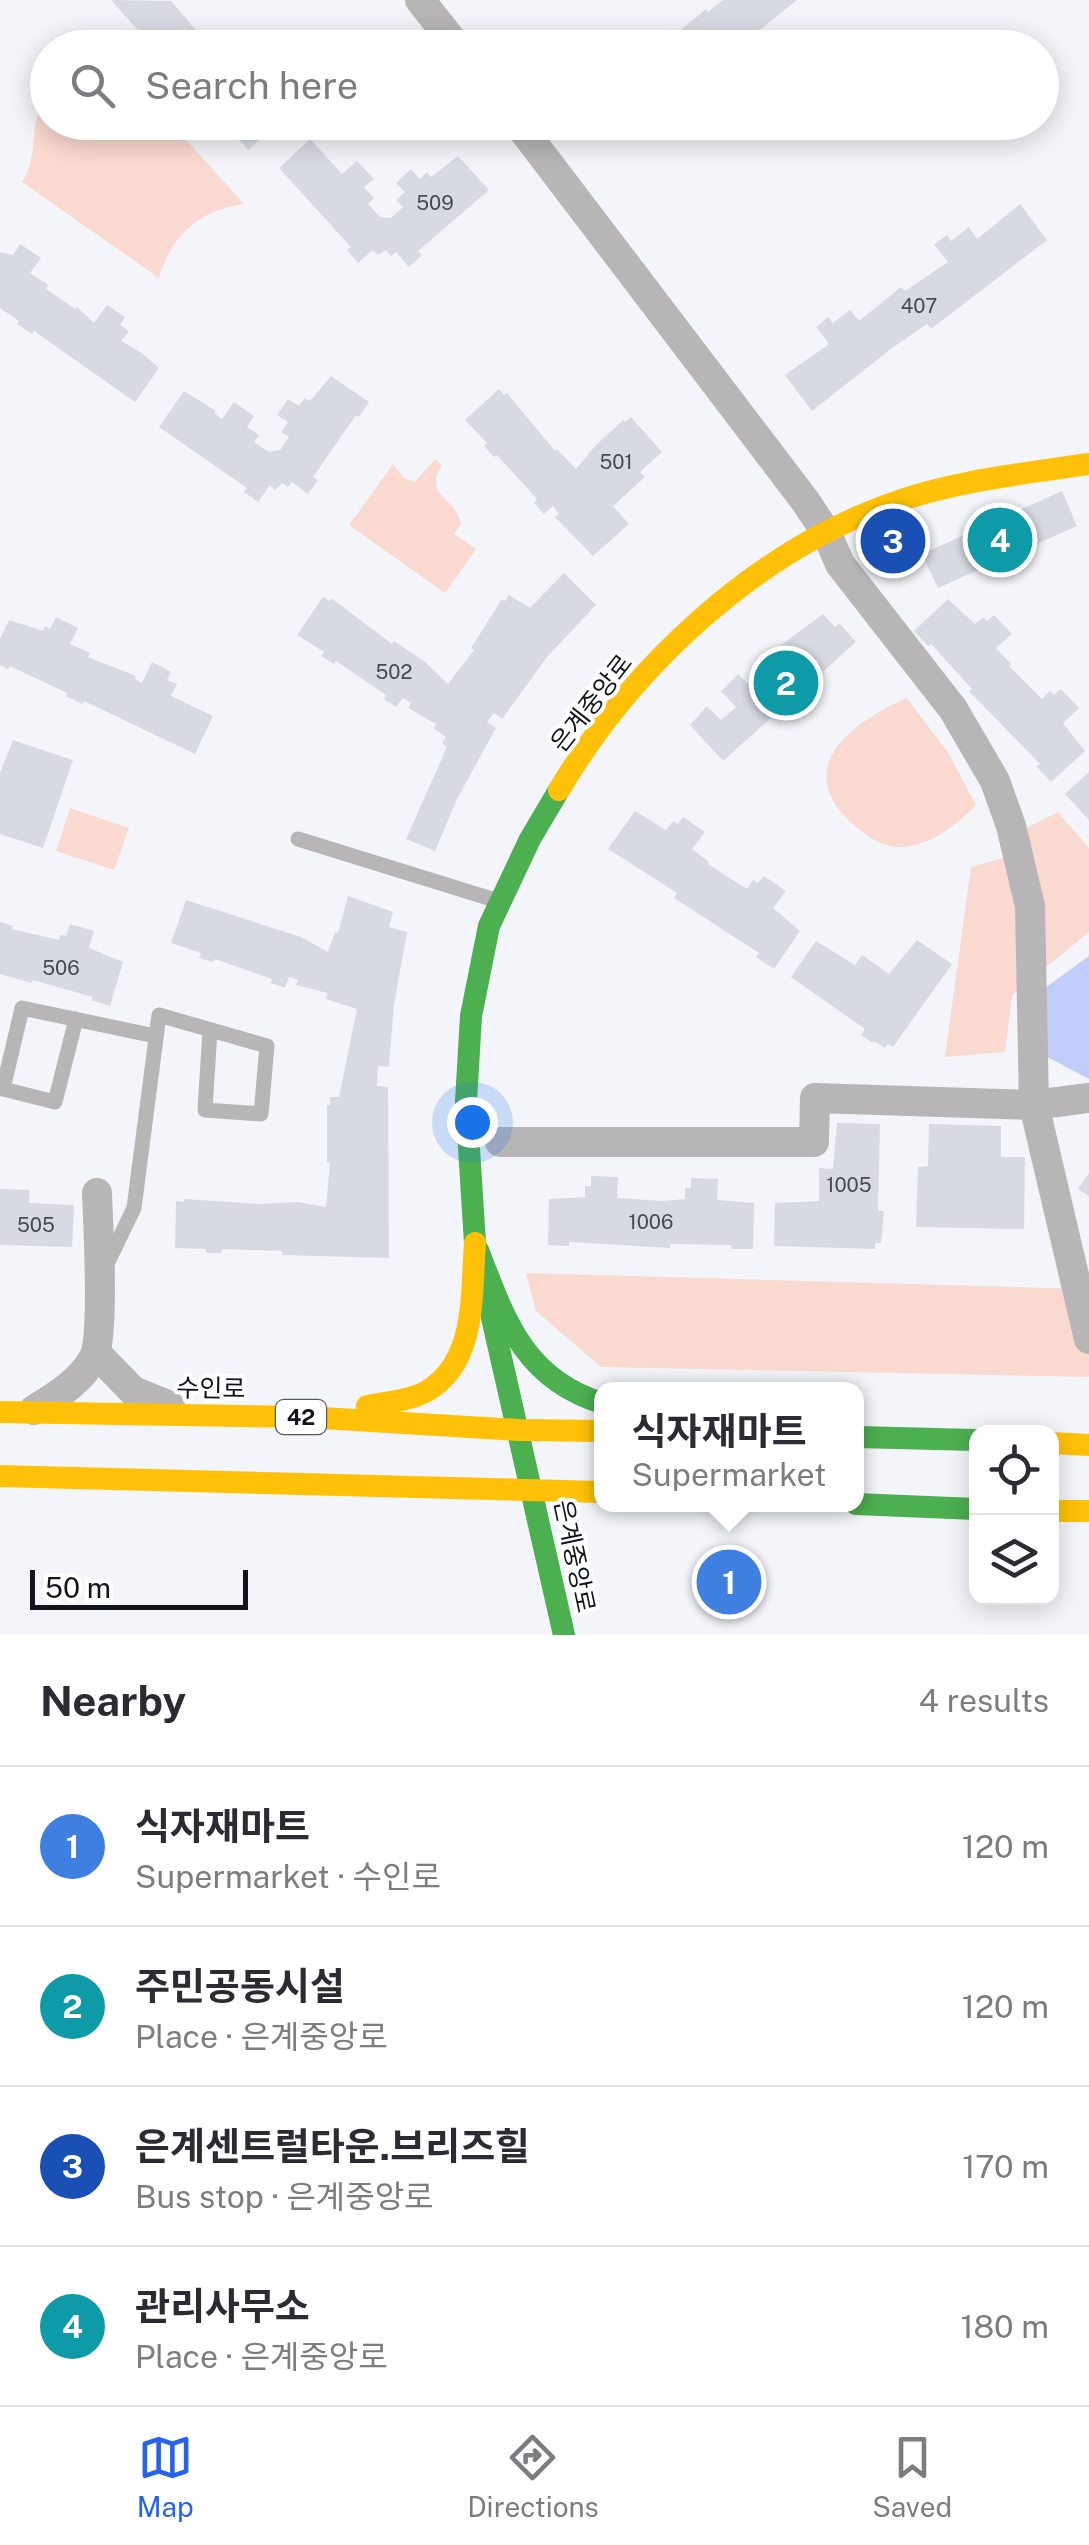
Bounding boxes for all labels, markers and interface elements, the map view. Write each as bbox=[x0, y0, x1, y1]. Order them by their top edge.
search box bbox=[30, 30, 1059, 140]
icon: search bbox=[65, 58, 120, 113]
text: Search here bbox=[145, 63, 358, 108]
house number: 509 bbox=[416, 191, 454, 215]
house number: 407 bbox=[901, 294, 937, 318]
house number: 501 bbox=[599, 450, 633, 474]
pin: 4 bbox=[968, 502, 1032, 578]
pin: 3 bbox=[860, 504, 926, 578]
pin: 2 bbox=[754, 646, 818, 720]
street label: 은계중앙로 bbox=[544, 648, 638, 758]
house number: 502 bbox=[376, 660, 412, 684]
house number: 506 bbox=[42, 956, 80, 980]
your location bbox=[447, 1097, 498, 1148]
house number: 1005 bbox=[826, 1173, 872, 1197]
house number: 1006 bbox=[629, 1210, 673, 1234]
house number: 505 bbox=[17, 1213, 55, 1237]
street label: 수인로 bbox=[176, 1372, 246, 1404]
popup bbox=[594, 1382, 864, 1512]
road number: 42 bbox=[276, 1400, 326, 1434]
text: 식자재마트 bbox=[632, 1409, 806, 1454]
map controls bbox=[969, 1425, 1059, 1605]
button: locate bbox=[969, 1425, 1059, 1515]
text: Supermarket bbox=[632, 1456, 826, 1493]
street label: 은계중앙로 bbox=[548, 1497, 602, 1615]
button: layers bbox=[969, 1515, 1059, 1605]
pin: 1 bbox=[696, 1544, 762, 1620]
scale bar bbox=[30, 1565, 248, 1610]
text: 50 m bbox=[45, 1571, 111, 1604]
text: Nearby bbox=[40, 1676, 186, 1725]
text: 4 results bbox=[919, 1682, 1049, 1719]
text: 식자재마트 bbox=[135, 1804, 310, 1849]
text: 1 bbox=[66, 1828, 79, 1865]
text: 120 m bbox=[962, 1828, 1049, 1865]
text: Supermarket · 수인로 bbox=[135, 1858, 441, 1895]
text: 주민공동시설 bbox=[135, 1964, 345, 2009]
text: 2 bbox=[62, 1988, 83, 2025]
text: 120 m bbox=[962, 1988, 1049, 2025]
text: Place · 은계중앙로 bbox=[135, 2018, 388, 2055]
text: 은계센트럴타운.브리즈힐 bbox=[135, 2124, 530, 2169]
text: 3 bbox=[62, 2148, 83, 2185]
text: 170 m bbox=[962, 2148, 1049, 2185]
text: Bus stop · 은계중앙로 bbox=[135, 2178, 434, 2215]
text: 관리사무소 bbox=[135, 2284, 310, 2329]
text: 4 bbox=[62, 2308, 83, 2345]
text: 180 m bbox=[960, 2308, 1049, 2345]
text: Place · 은계중앙로 bbox=[135, 2338, 388, 2375]
tab: Map bbox=[137, 2430, 194, 2523]
tab: Directions bbox=[467, 2430, 599, 2523]
tab: Saved bbox=[872, 2430, 952, 2523]

